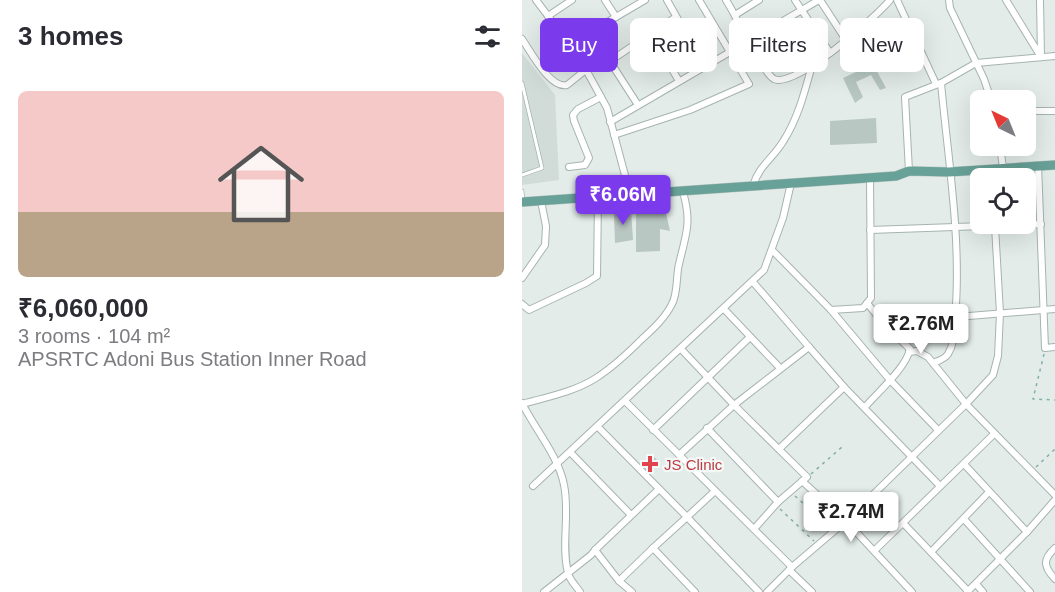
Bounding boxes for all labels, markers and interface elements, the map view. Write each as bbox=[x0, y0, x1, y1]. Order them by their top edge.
chip: Buy bbox=[540, 18, 618, 72]
chip: Rent bbox=[630, 18, 717, 72]
chip: Filters bbox=[729, 18, 828, 72]
chip: New bbox=[840, 18, 924, 72]
icon: filters bbox=[471, 20, 504, 53]
text: 3 homes bbox=[18, 21, 124, 51]
north arrow bbox=[970, 90, 1036, 156]
map controls bbox=[970, 90, 1036, 234]
icon: home bbox=[207, 130, 315, 238]
button: locate bbox=[970, 168, 1036, 234]
pin: ₹6.06M bbox=[574, 175, 672, 226]
text: ₹6.06M bbox=[589, 183, 657, 205]
text: ₹6,060,000 bbox=[18, 293, 149, 323]
pin: ₹2.76M bbox=[872, 304, 970, 355]
text: ₹2.76M bbox=[887, 312, 955, 334]
text: 3 rooms · 104 m² bbox=[18, 325, 170, 347]
text: APSRTC Adoni Bus Station Inner Road bbox=[18, 348, 367, 370]
marker: JS Clinic bbox=[641, 455, 659, 473]
place label: JS Clinic bbox=[664, 456, 723, 473]
pin: ₹2.74M bbox=[802, 492, 900, 543]
text: ₹2.74M bbox=[817, 500, 885, 522]

